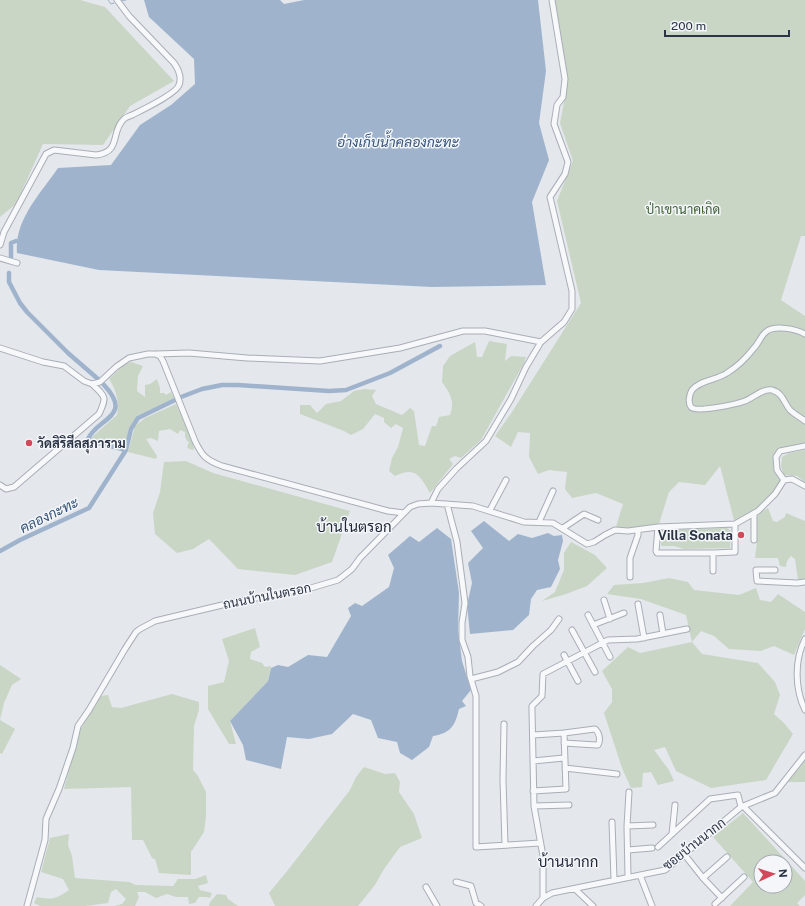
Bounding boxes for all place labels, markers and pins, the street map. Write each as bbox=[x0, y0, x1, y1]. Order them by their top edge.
place label: วัดสิริสีลสุภาราม bbox=[37, 434, 126, 454]
marker: วัดสิริสีลสุภาราม bbox=[24, 438, 34, 448]
place label: Villa Sonata bbox=[658, 528, 733, 543]
marker: Villa Sonata bbox=[736, 530, 746, 540]

